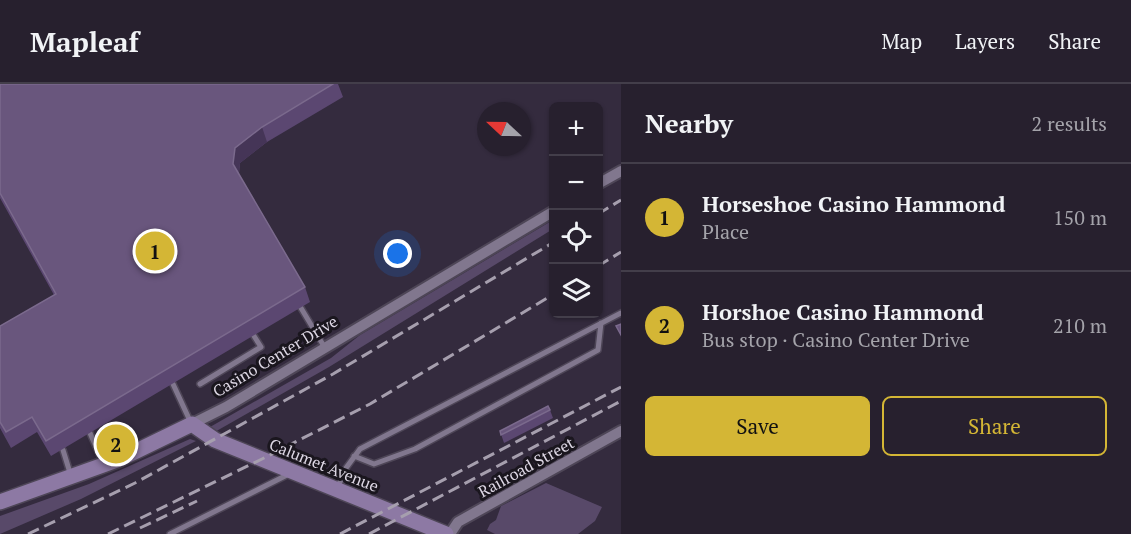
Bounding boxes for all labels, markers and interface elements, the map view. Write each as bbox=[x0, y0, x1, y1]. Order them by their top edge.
text: Mapleaf bbox=[30, 23, 139, 60]
text: Map bbox=[881, 27, 922, 55]
text: Layers bbox=[955, 27, 1015, 55]
text: Share bbox=[1048, 27, 1101, 55]
north arrow bbox=[477, 102, 531, 156]
map controls bbox=[549, 102, 603, 318]
button: + bbox=[549, 102, 603, 156]
text: Nearby bbox=[645, 106, 733, 140]
text: 2 results bbox=[1032, 110, 1107, 137]
button: − bbox=[549, 156, 603, 210]
text: Horseshoe Casino Hammond bbox=[702, 189, 1005, 218]
text: 1 bbox=[659, 204, 670, 231]
text: 150 m bbox=[1053, 204, 1107, 231]
button: locate bbox=[549, 210, 603, 264]
text: Place bbox=[702, 218, 749, 245]
pin: 1 bbox=[136, 228, 174, 274]
your location bbox=[383, 239, 412, 268]
button: layers bbox=[549, 264, 603, 318]
text: Horshoe Casino Hammond bbox=[702, 297, 984, 326]
street label: Casino Center Drive bbox=[208, 310, 342, 402]
text: 2 bbox=[659, 312, 670, 339]
text: 210 m bbox=[1053, 312, 1107, 339]
text: Bus stop · Casino Center Drive bbox=[702, 326, 970, 353]
button: Save bbox=[645, 396, 870, 456]
button: Share bbox=[882, 396, 1107, 456]
pin: 2 bbox=[96, 422, 136, 466]
street label: Railroad Street bbox=[474, 432, 578, 502]
street label: Calumet Avenue bbox=[266, 433, 382, 497]

